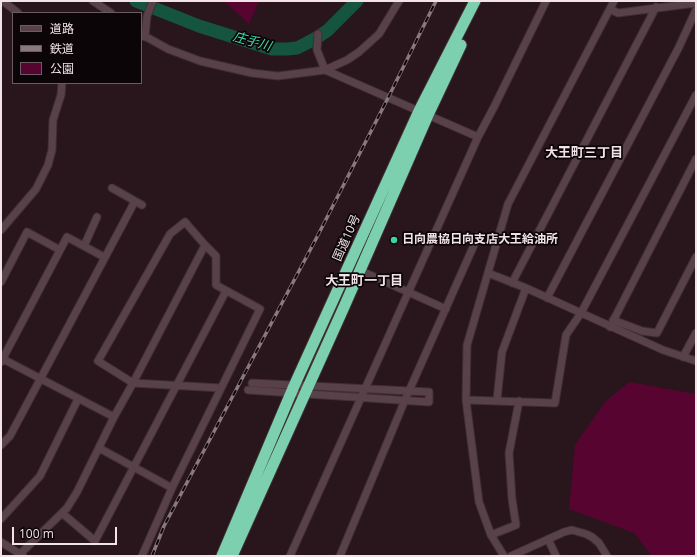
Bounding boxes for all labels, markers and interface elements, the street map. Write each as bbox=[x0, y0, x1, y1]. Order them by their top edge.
legend bbox=[12, 12, 142, 84]
text: 道路 bbox=[50, 20, 74, 37]
water label: 庄手川 bbox=[231, 29, 273, 55]
text: 鉄道 bbox=[50, 40, 74, 57]
text: 公園 bbox=[50, 60, 74, 77]
district label: 大王町三丁目 bbox=[545, 145, 623, 161]
street label: 国道10号 bbox=[330, 212, 364, 264]
place label: 日向農協日向支店大王給油所 bbox=[402, 233, 558, 247]
marker: 日向農協日向支店大王給油所 bbox=[389, 235, 399, 245]
district label: 大王町一丁目 bbox=[325, 273, 403, 289]
scale bar bbox=[14, 519, 119, 545]
text: 100 m bbox=[19, 525, 54, 542]

